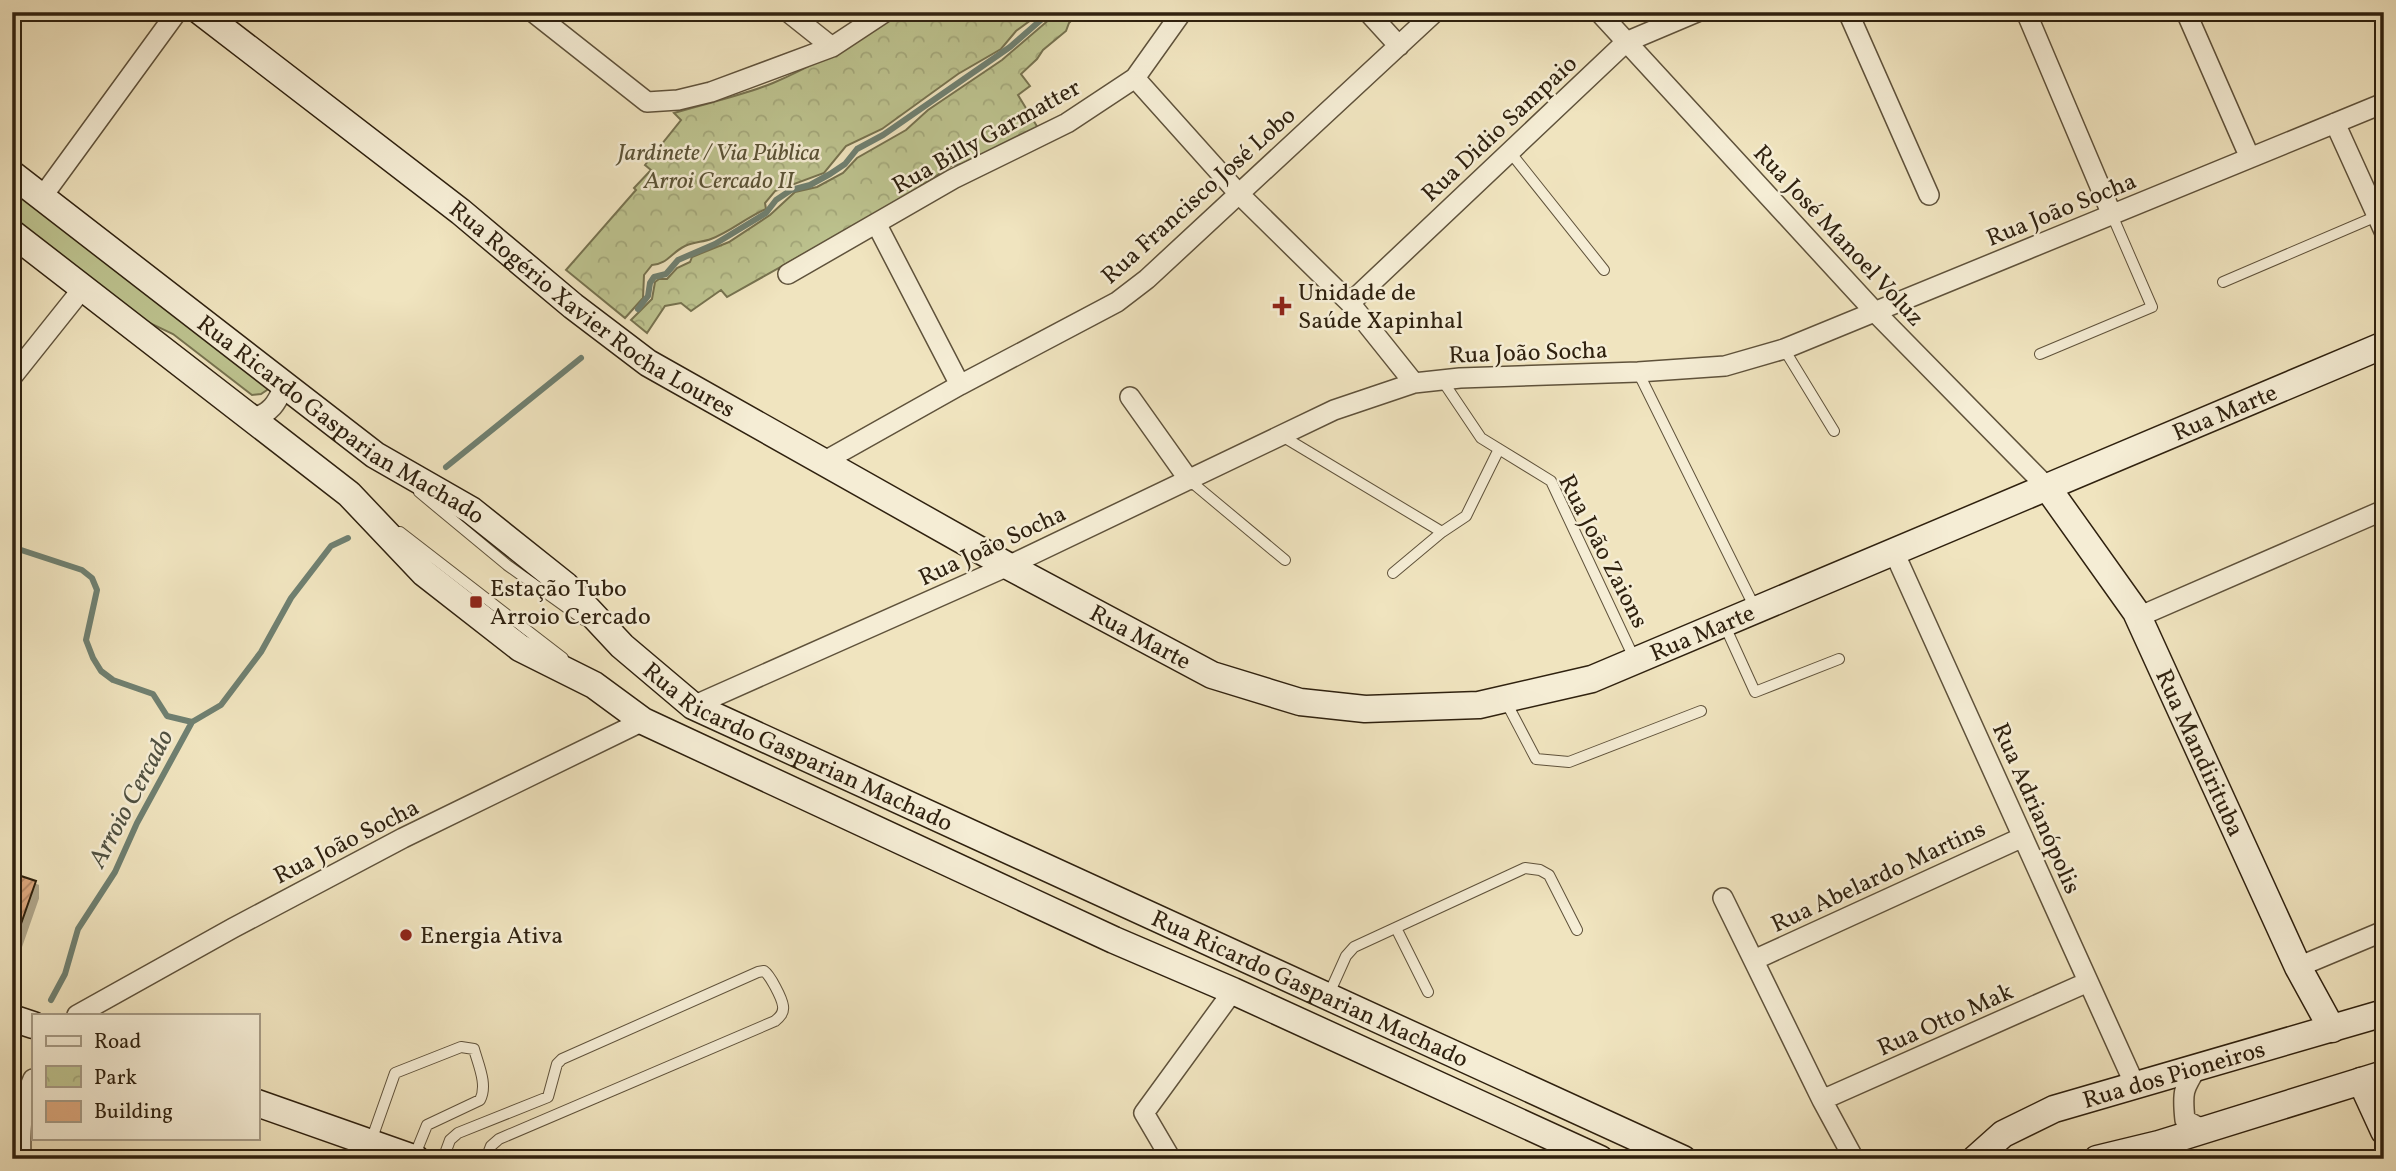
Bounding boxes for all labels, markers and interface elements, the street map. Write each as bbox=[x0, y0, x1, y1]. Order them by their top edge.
street label: Rua Didio Sampaio bbox=[1415, 48, 1586, 211]
street label: Rua Billy Garmatter bbox=[887, 72, 1087, 204]
street label: Rua Francisco José Lobo bbox=[1095, 100, 1304, 293]
park label: Jardinete / Via Pública Arroi Cercado II bbox=[616, 137, 820, 199]
street label: Rua José Manoel Voluz bbox=[1744, 138, 1931, 335]
street label: Rua João Socha bbox=[1982, 165, 2142, 256]
street label: Rua Rogério Xavier Rocha Loures bbox=[441, 194, 741, 428]
place label: Unidade de Saúde Xapinhal bbox=[1298, 277, 1463, 339]
marker: Unidade de Saúde Xapinhal bbox=[1272, 296, 1292, 316]
street label: Rua Ricardo Gasparian Machado bbox=[189, 308, 491, 534]
street label: Rua João Socha bbox=[1448, 334, 1608, 374]
street label: Rua Marte bbox=[2168, 377, 2283, 451]
street label: Rua João Zaions bbox=[1549, 469, 1656, 635]
street label: Rua João Socha bbox=[913, 498, 1072, 596]
place label: Estação Tubo Arroio Cercado bbox=[490, 573, 651, 635]
marker: Estação Tubo Arroio Cercado bbox=[468, 594, 484, 610]
street label: Rua Marte bbox=[1645, 597, 1761, 672]
street label: Rua Marte bbox=[1083, 598, 1196, 680]
street label: Rua Ricardo Gasparian Machado bbox=[634, 655, 958, 842]
street label: Rua Mandirituba bbox=[2145, 664, 2251, 843]
street label: Rua Adrianópolis bbox=[1982, 718, 2088, 900]
water label: Arroio Cercado bbox=[80, 723, 183, 875]
street label: Rua João Socha bbox=[268, 791, 426, 894]
street label: Rua Abelardo Martins bbox=[1766, 813, 1992, 942]
street label: Rua Ricardo Gasparian Machado bbox=[1145, 903, 1473, 1077]
place label: Energia Ativa bbox=[420, 920, 563, 954]
marker: Energia Ativa bbox=[398, 927, 414, 943]
street label: Rua Otto Mak bbox=[1872, 976, 2019, 1066]
legend bbox=[32, 1014, 259, 1140]
text: Road bbox=[94, 1028, 141, 1057]
street label: Rua dos Pioneiros bbox=[2079, 1033, 2269, 1119]
text: Park bbox=[94, 1064, 137, 1093]
text: Building bbox=[94, 1098, 173, 1127]

